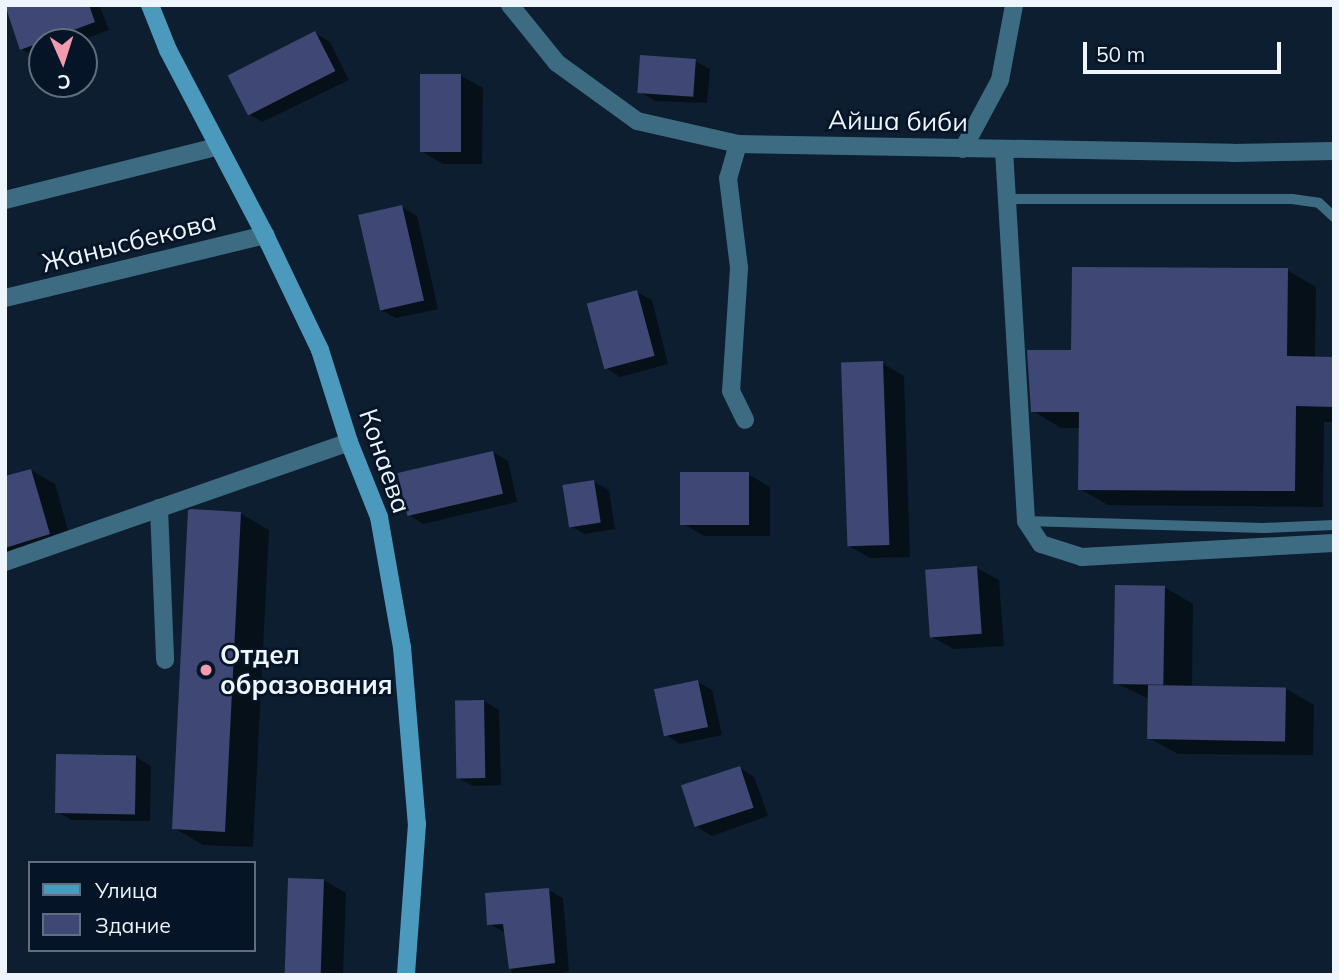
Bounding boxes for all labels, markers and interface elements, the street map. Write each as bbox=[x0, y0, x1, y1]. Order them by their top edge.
north arrow bbox=[28, 28, 98, 98]
scale bar bbox=[1087, 28, 1285, 72]
text: 50 m bbox=[1096, 41, 1145, 67]
text: С bbox=[57, 70, 71, 94]
street label: Айша биби bbox=[828, 104, 968, 138]
street label: Жанысбекова bbox=[38, 205, 220, 279]
street label: Конаева bbox=[353, 405, 417, 517]
place label: Отдел образования bbox=[220, 639, 392, 700]
marker: Отдел образования bbox=[198, 662, 214, 678]
legend bbox=[28, 861, 256, 952]
text: Улица bbox=[95, 877, 158, 903]
text: Здание bbox=[95, 912, 171, 938]

